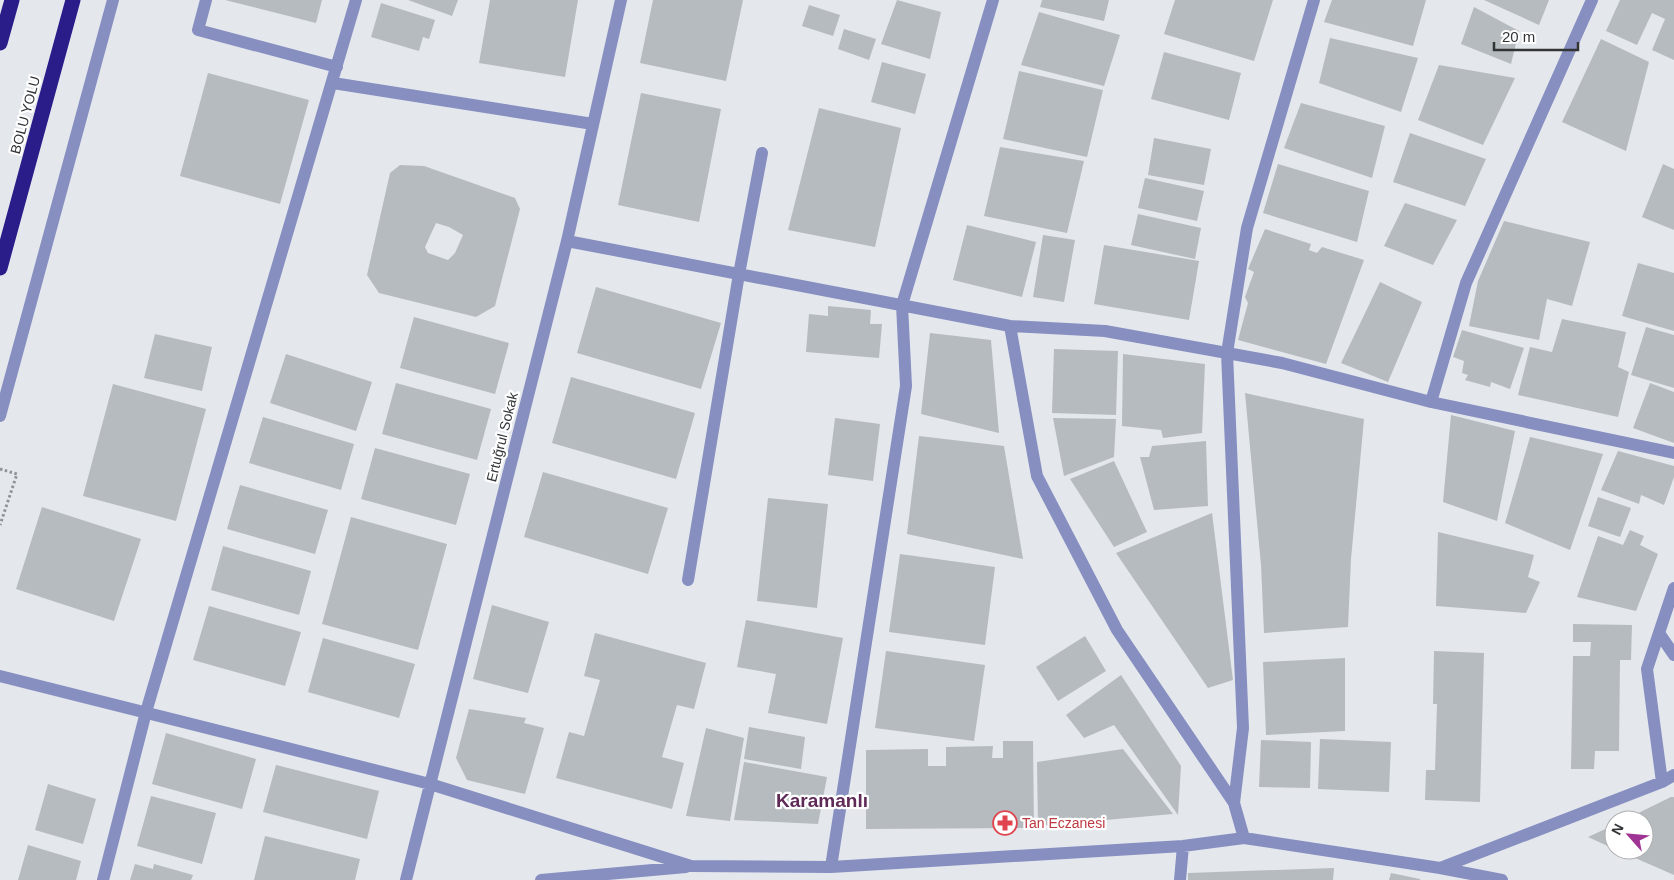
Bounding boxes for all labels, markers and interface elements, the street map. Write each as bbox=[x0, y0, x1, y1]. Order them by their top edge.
scale bar bbox=[1494, 20, 1578, 52]
text: 20 m bbox=[1502, 28, 1535, 45]
street label: BOLU YOLU bbox=[7, 74, 43, 156]
street label: Ertuğrul Sokak bbox=[483, 390, 521, 483]
district label: Karamanlı bbox=[776, 790, 868, 811]
pharmacy icon: Tan Eczanesi bbox=[992, 810, 1018, 836]
north arrow bbox=[1604, 810, 1654, 860]
place label: Tan Eczanesi bbox=[1022, 815, 1105, 831]
text: N bbox=[1608, 821, 1627, 837]

